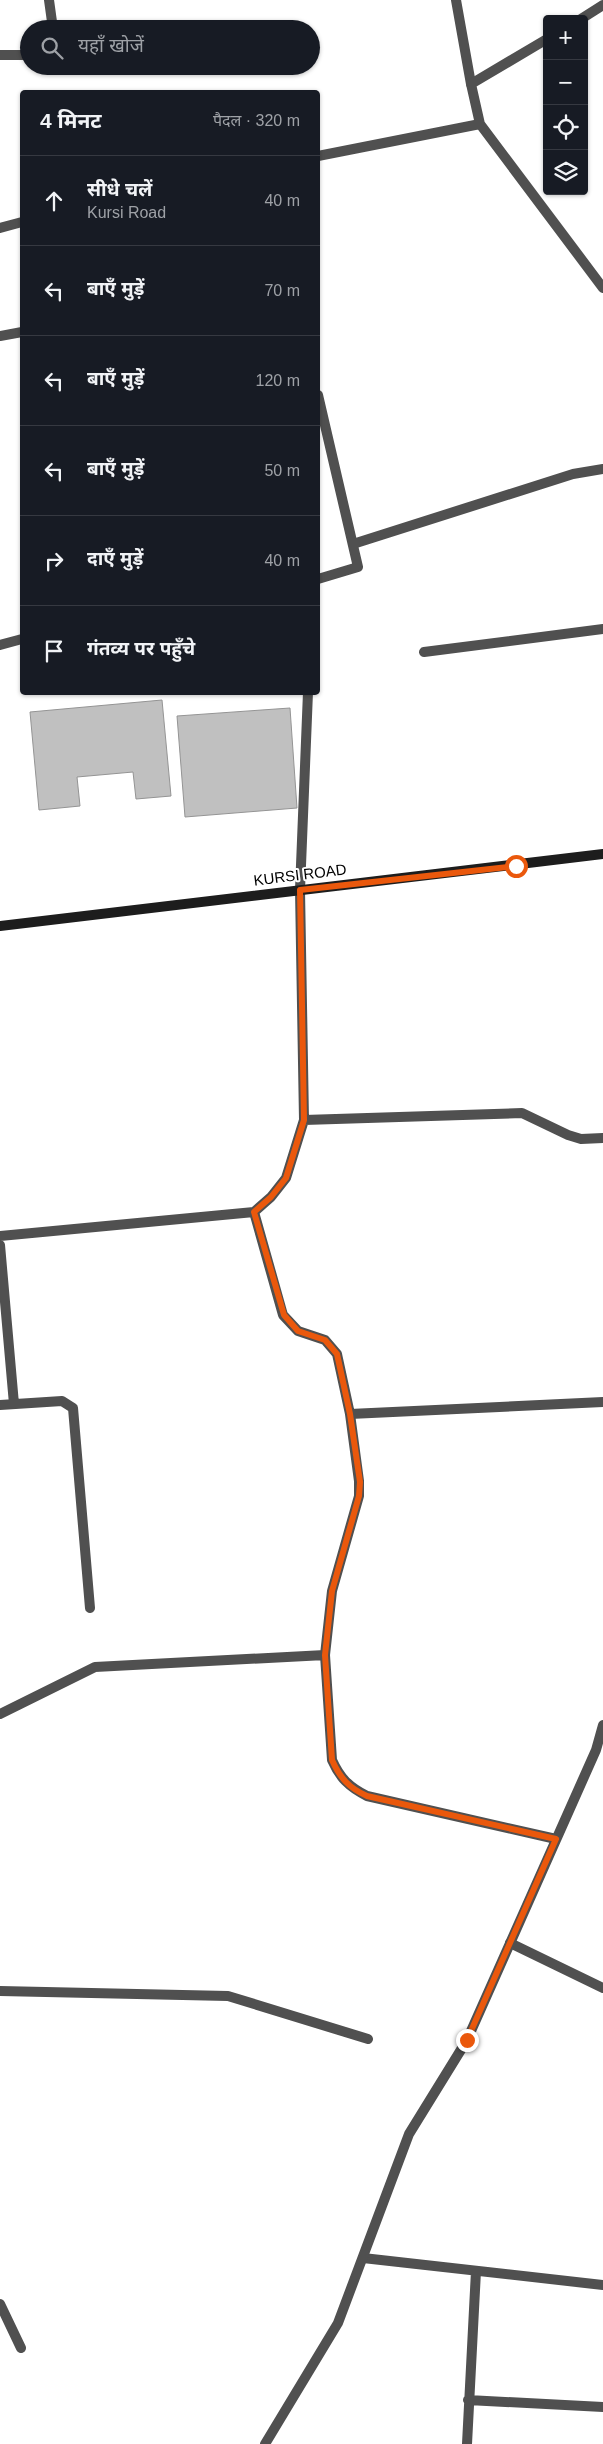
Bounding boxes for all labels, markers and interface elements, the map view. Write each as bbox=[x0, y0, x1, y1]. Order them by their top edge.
map controls bbox=[543, 15, 588, 195]
button: + bbox=[543, 15, 588, 60]
search box bbox=[20, 20, 320, 75]
icon: search bbox=[38, 34, 66, 62]
text: यहाँ खोजें bbox=[78, 35, 144, 56]
button: − bbox=[543, 60, 588, 105]
button: locate bbox=[543, 105, 588, 150]
text: 4 मिनट bbox=[40, 109, 102, 132]
text: पैदल · 320 m bbox=[213, 112, 300, 129]
button: layers bbox=[543, 150, 588, 195]
text: सीधे चलें bbox=[87, 179, 152, 200]
icon: ahead bbox=[40, 187, 68, 215]
text: 40 m bbox=[264, 192, 300, 209]
text: Kursi Road bbox=[87, 204, 166, 221]
icon: left bbox=[40, 277, 68, 305]
text: बाएँ मुड़ें bbox=[87, 278, 144, 299]
text: 70 m bbox=[264, 282, 300, 299]
icon: left bbox=[40, 367, 68, 395]
text: बाएँ मुड़ें bbox=[87, 368, 144, 389]
text: 120 m bbox=[256, 372, 300, 389]
icon: left bbox=[40, 457, 68, 485]
text: बाएँ मुड़ें bbox=[87, 458, 144, 479]
text: 50 m bbox=[264, 462, 300, 479]
icon: right bbox=[40, 547, 68, 575]
text: दाएँ मुड़ें bbox=[87, 548, 143, 569]
text: 40 m bbox=[264, 552, 300, 569]
icon: arrive bbox=[40, 637, 68, 665]
text: गंतव्य पर पहुँचे bbox=[87, 638, 195, 659]
route start bbox=[505, 855, 528, 878]
street label: KURSI ROAD bbox=[253, 860, 347, 889]
route end bbox=[456, 2029, 479, 2052]

